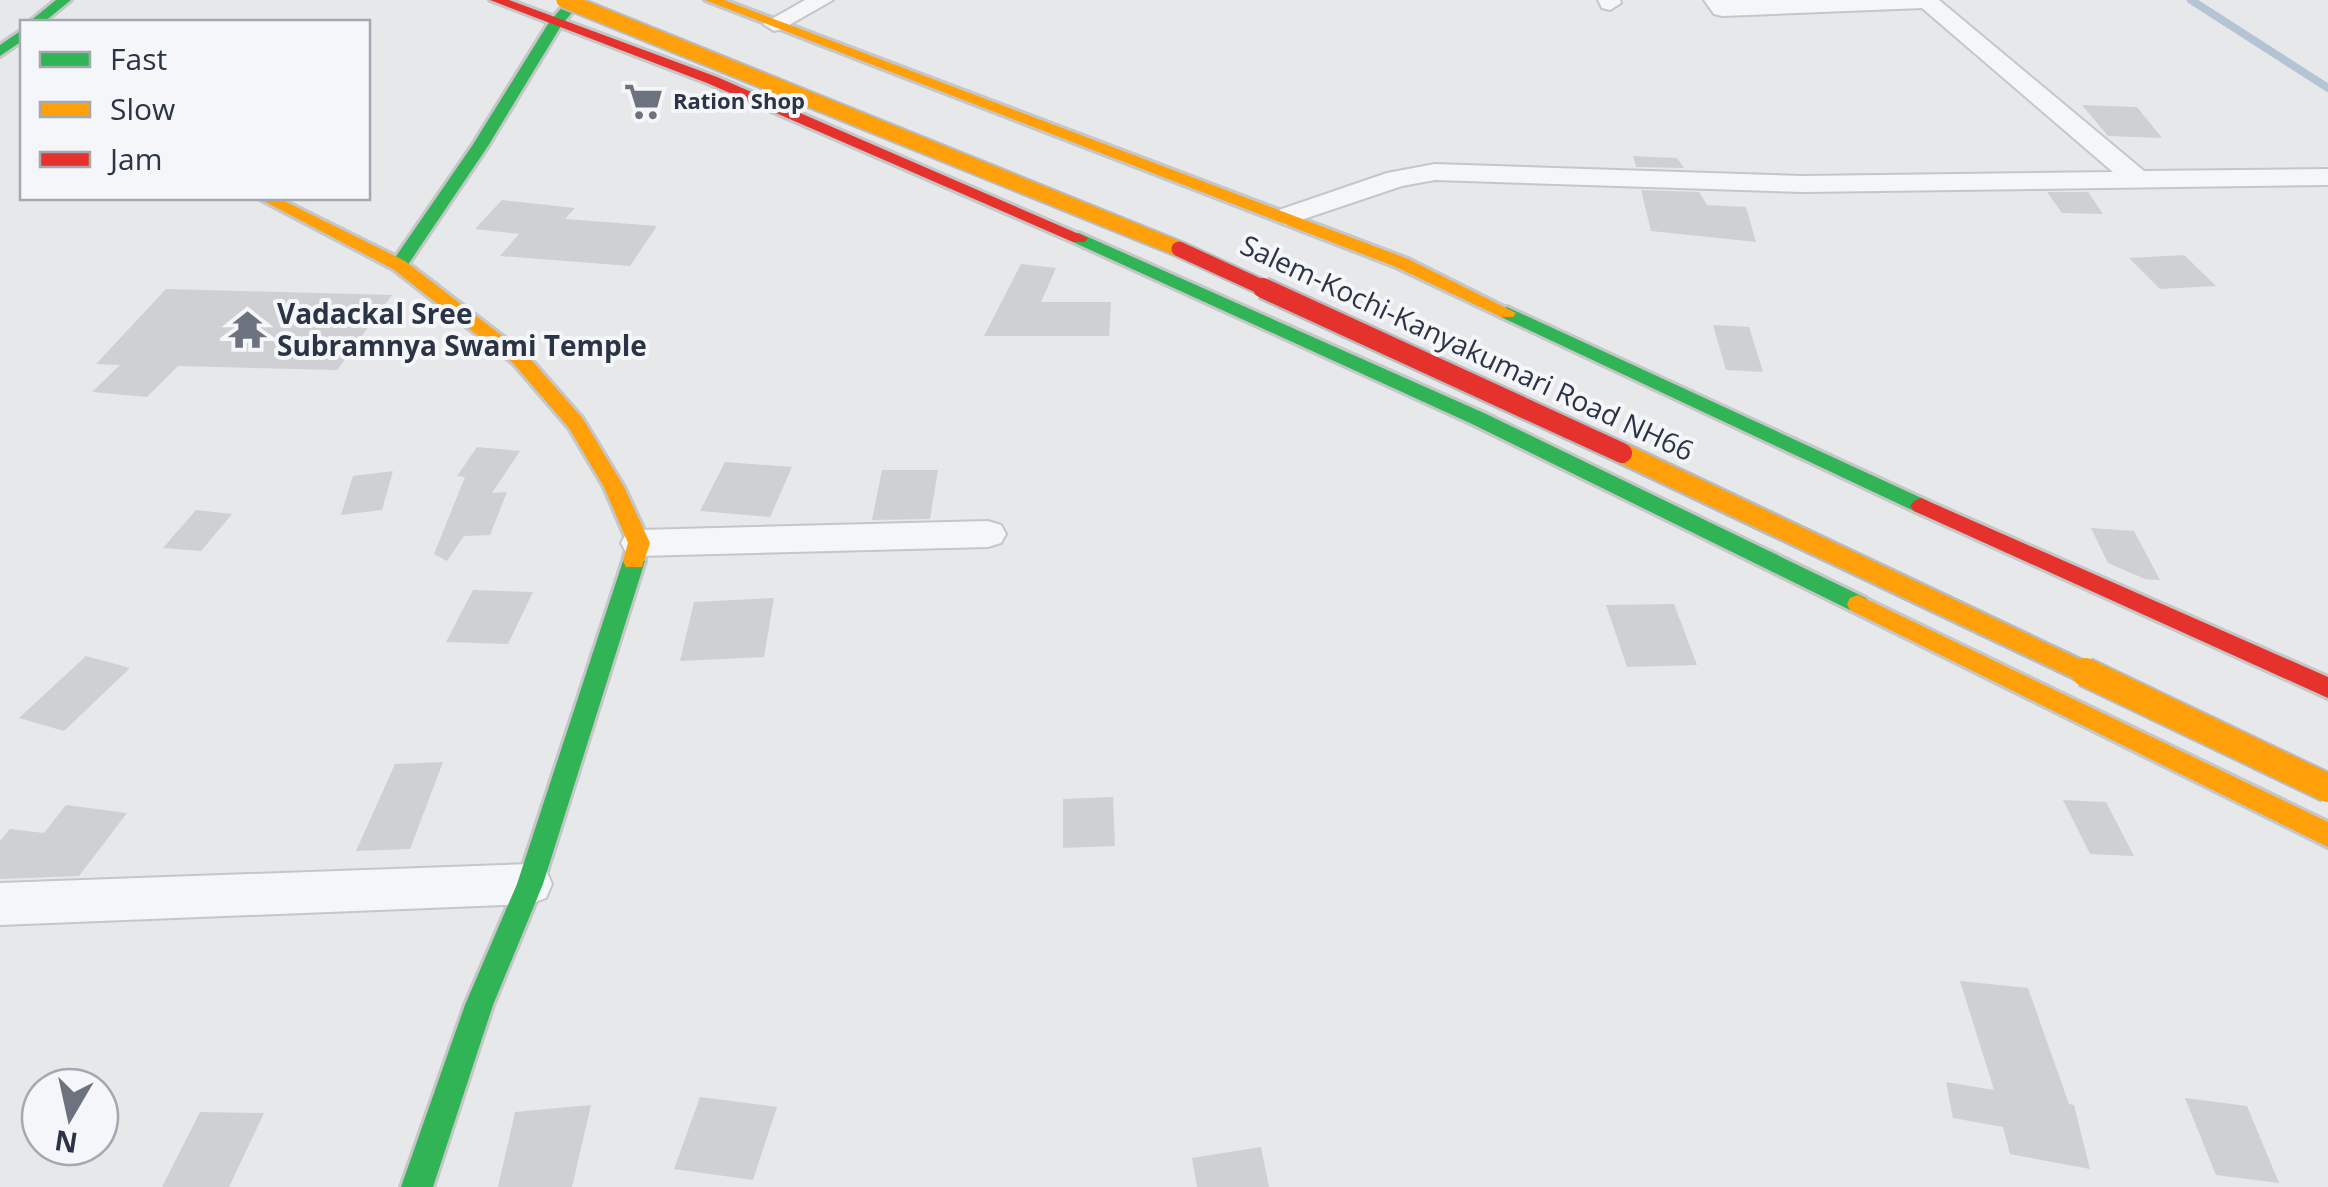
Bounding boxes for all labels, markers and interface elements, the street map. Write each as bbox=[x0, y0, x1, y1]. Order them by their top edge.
legend bbox=[20, 20, 370, 200]
text: Fast bbox=[110, 38, 167, 79]
supermarket icon: Ration Shop bbox=[622, 80, 664, 122]
place label: Ration Shop bbox=[673, 85, 805, 115]
text: Slow bbox=[110, 88, 175, 129]
text: Jam bbox=[107, 138, 163, 179]
street label: Salem-Kochi-Kanyakumari Road NH66 bbox=[1235, 225, 1700, 469]
place label: Vadackal Sree Subramnya Swami Temple bbox=[277, 294, 647, 364]
temple icon: Vadackal Sree Subramnya Swami Temple bbox=[226, 309, 268, 351]
north arrow bbox=[20, 1067, 120, 1167]
text: N bbox=[52, 1122, 80, 1163]

